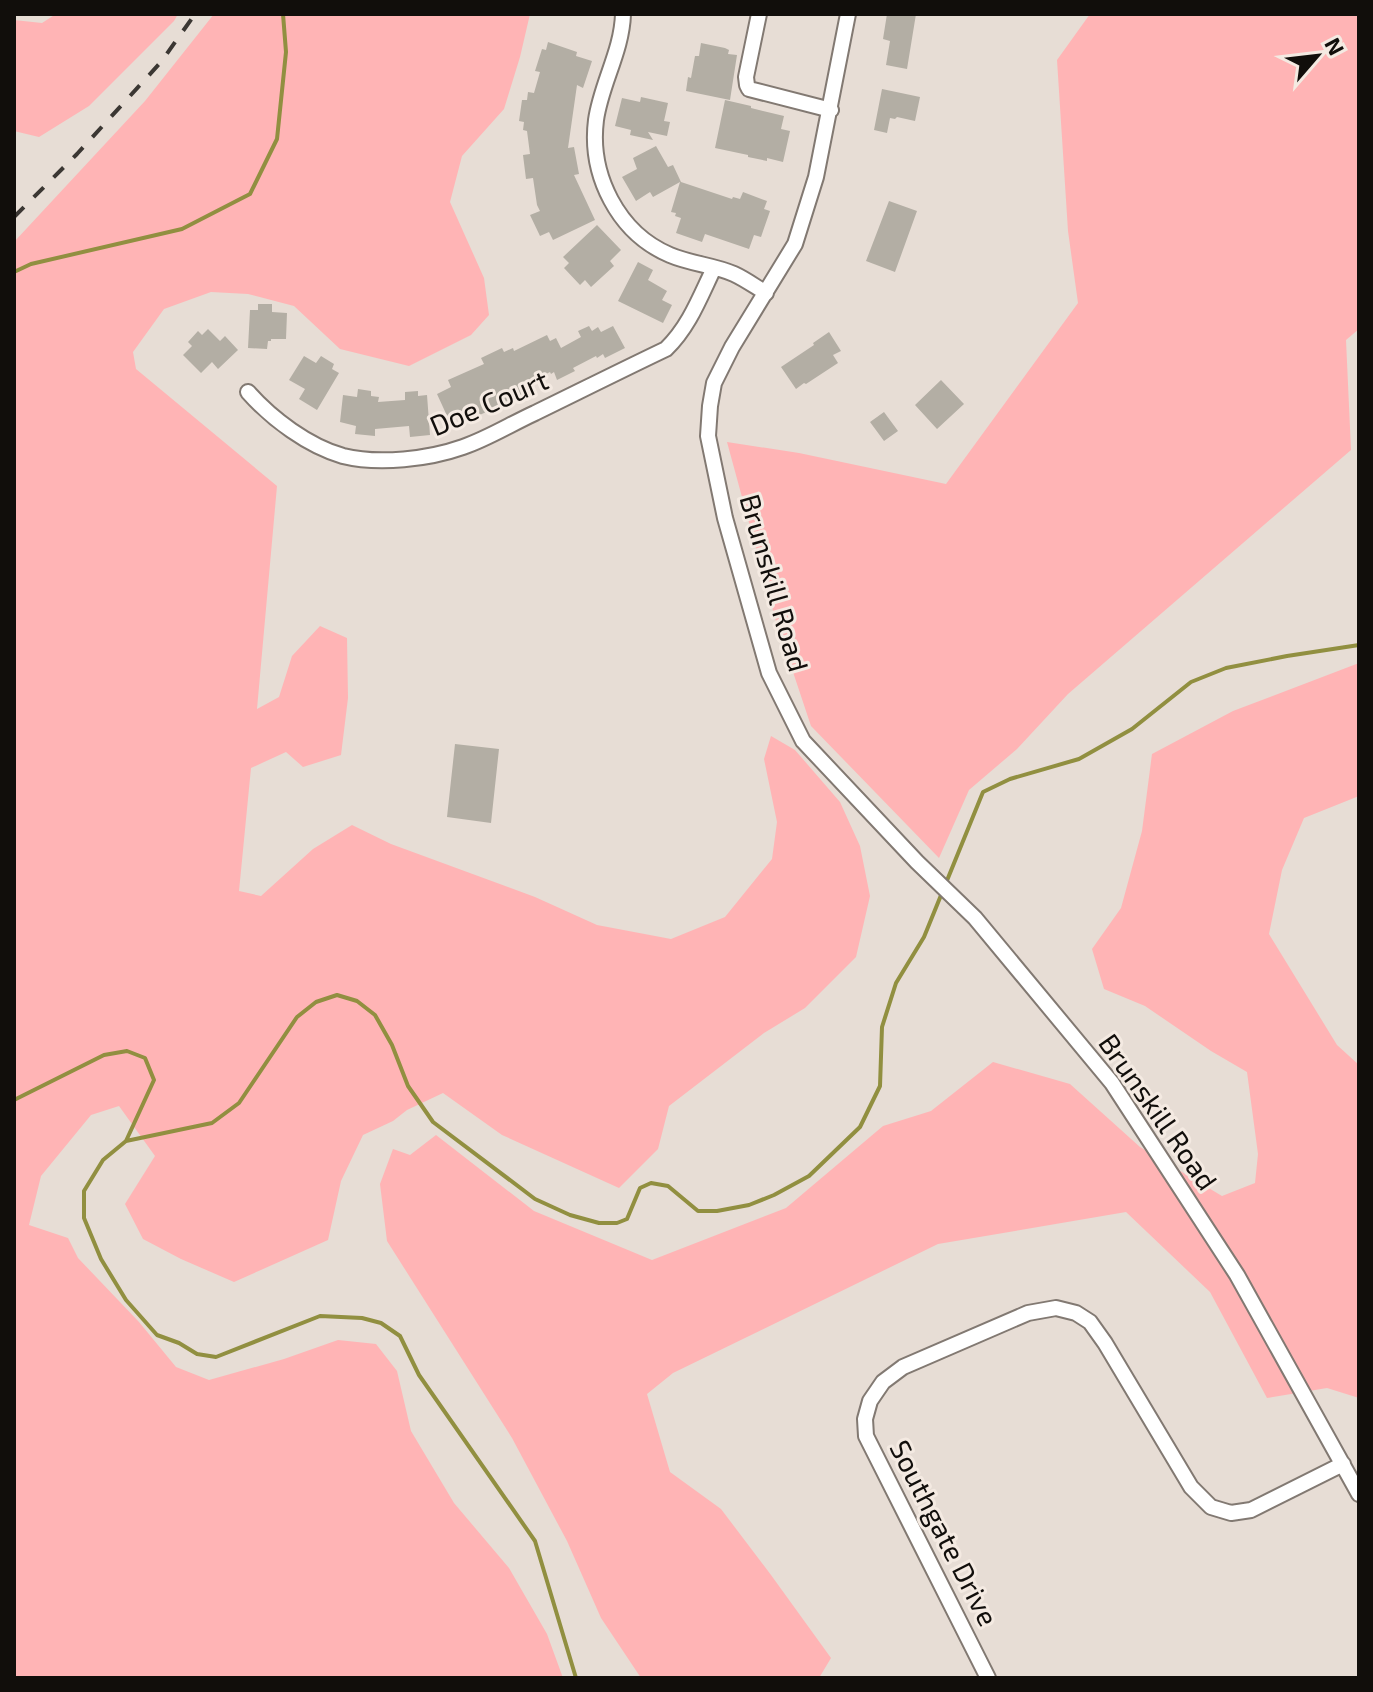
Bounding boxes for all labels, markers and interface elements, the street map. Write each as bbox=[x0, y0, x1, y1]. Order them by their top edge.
north arrow bbox=[1277, 16, 1357, 96]
text: N bbox=[1320, 33, 1351, 59]
street label: Doe Court bbox=[424, 362, 553, 442]
street label: Brunskill Road bbox=[733, 490, 817, 675]
street label: Brunskill Road bbox=[1092, 1027, 1225, 1196]
street label: Southgate Drive bbox=[883, 1434, 1006, 1631]

